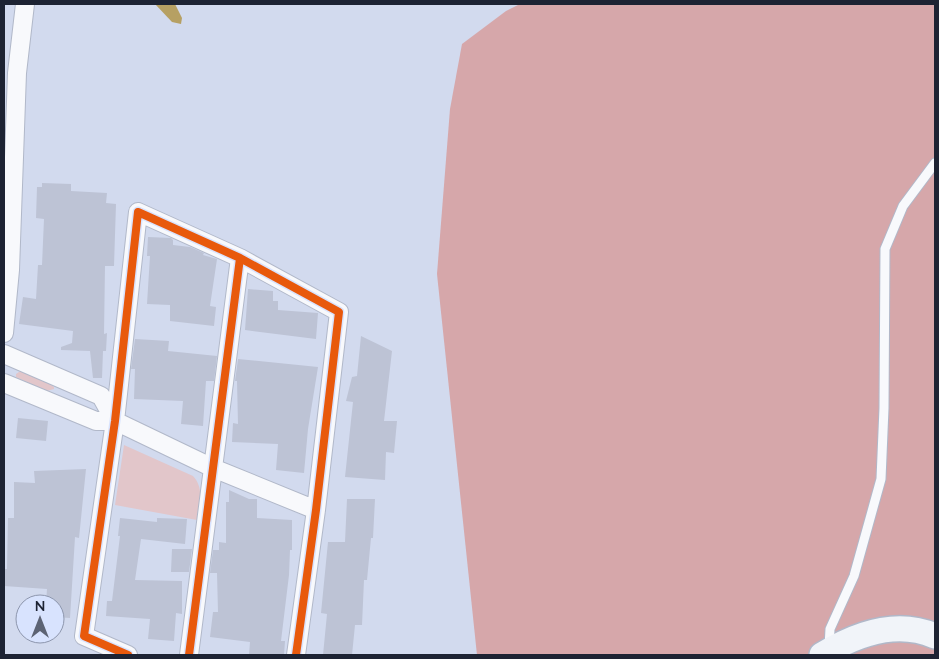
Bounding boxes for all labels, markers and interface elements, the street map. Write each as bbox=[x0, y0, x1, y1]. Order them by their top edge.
north arrow bbox=[15, 594, 65, 644]
text: N bbox=[35, 597, 45, 615]

